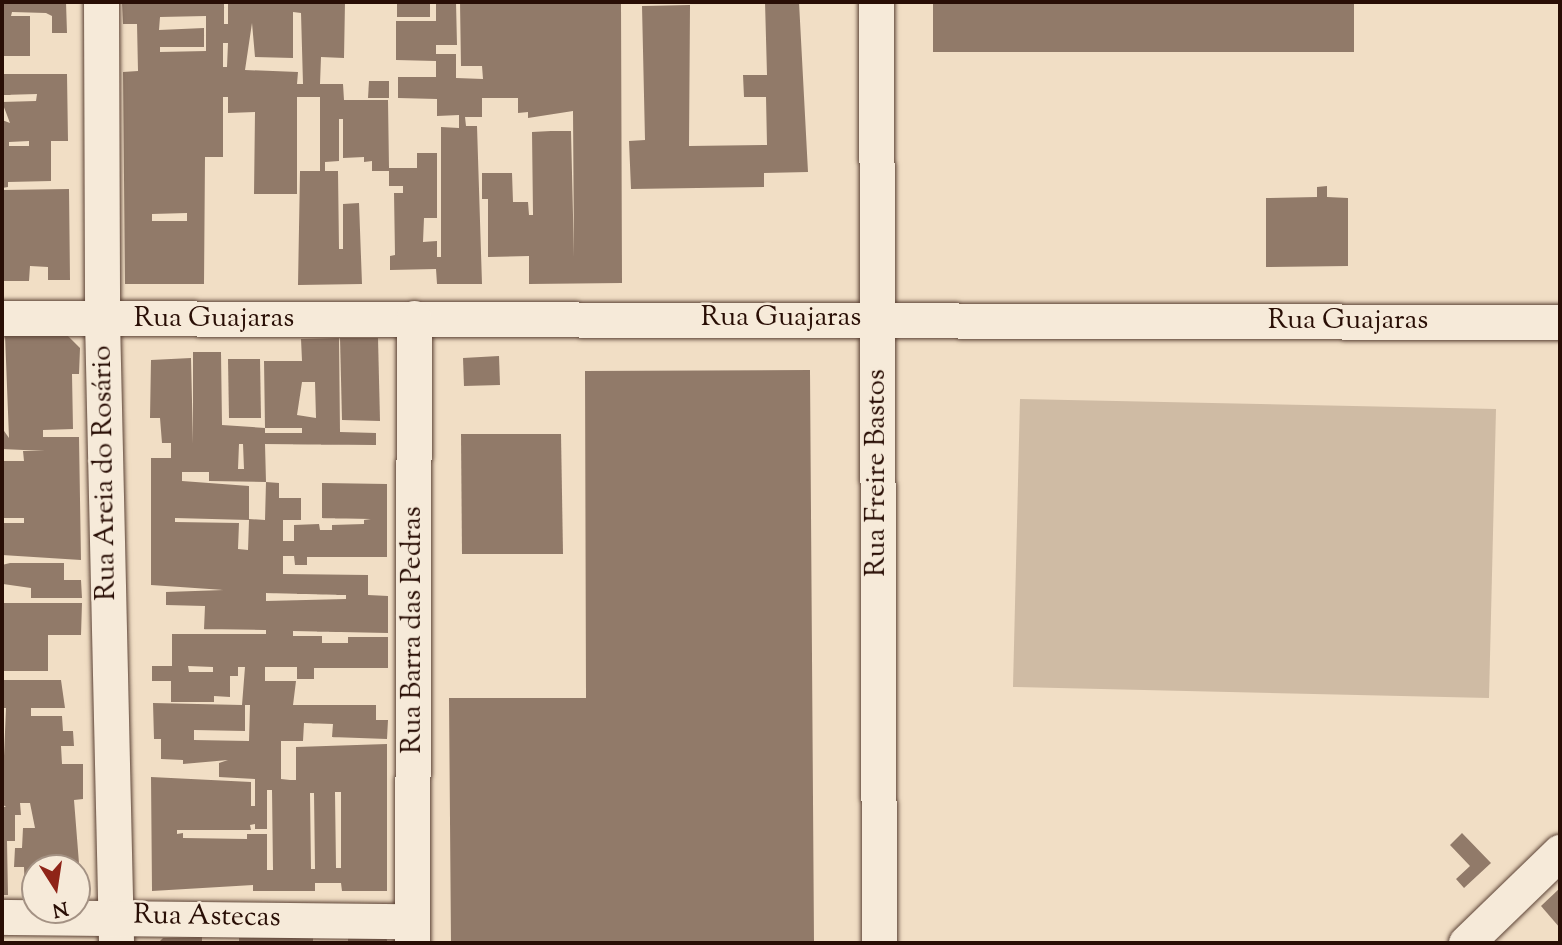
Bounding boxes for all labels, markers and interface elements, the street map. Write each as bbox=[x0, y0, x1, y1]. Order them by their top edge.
street label: Rua Guajaras bbox=[701, 301, 861, 335]
street label: Rua Guajaras bbox=[134, 302, 294, 336]
street label: Rua Guajaras bbox=[1268, 304, 1428, 338]
street label: Rua Areia do Rosário bbox=[86, 345, 124, 601]
street label: Rua Freire Bastos bbox=[860, 369, 894, 577]
street label: Rua Barra das Pedras bbox=[396, 506, 430, 754]
north arrow bbox=[21, 854, 91, 924]
text: N bbox=[50, 893, 70, 923]
street label: Rua Astecas bbox=[133, 899, 281, 935]

